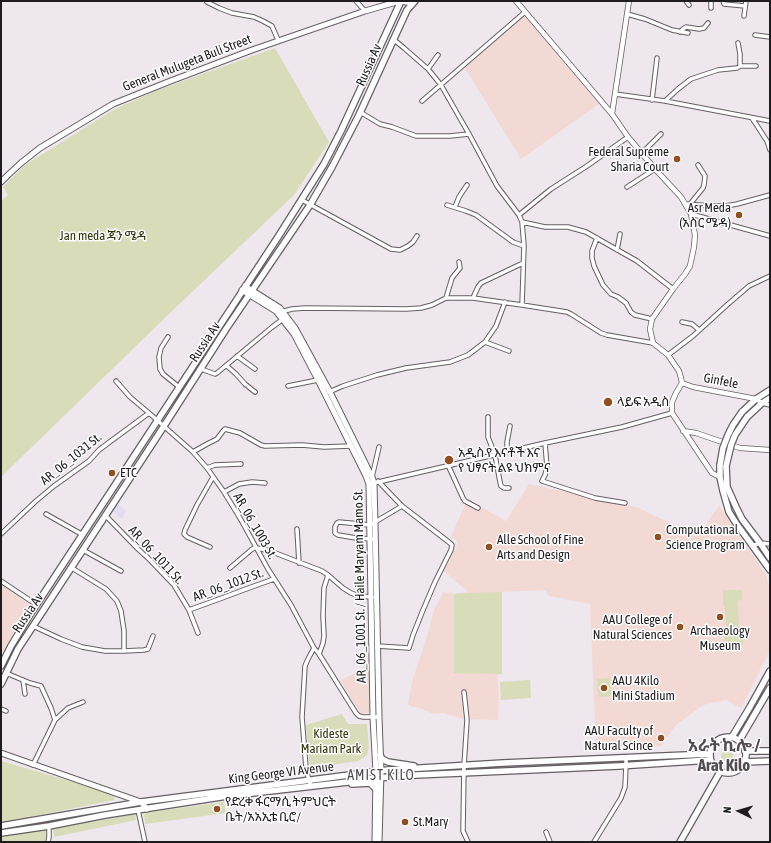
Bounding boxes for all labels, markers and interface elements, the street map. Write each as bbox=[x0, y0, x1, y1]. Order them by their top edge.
street label: General Mulugeta Buli Street bbox=[120, 31, 254, 95]
street label: Russia Av bbox=[353, 42, 385, 88]
place label: Federal Supreme Sharia Court bbox=[588, 144, 669, 175]
marker: Federal Supreme Sharia Court bbox=[672, 154, 682, 164]
place label: Asr Meda (አስር ሜዳ) bbox=[679, 200, 731, 231]
marker: Asr Meda (አስር ሜዳ) bbox=[734, 210, 744, 220]
park label: Jan meda ጃን ሜዳ bbox=[60, 228, 146, 244]
street label: Russia Av bbox=[186, 319, 224, 365]
street label: Ginfele bbox=[702, 370, 740, 392]
place label: ላይፍ አዲስ bbox=[617, 394, 669, 410]
marker: ላይፍ አዲስ bbox=[602, 396, 614, 408]
street label: AR_06_1031 St. bbox=[37, 430, 105, 488]
place label: አዲስ የ እናቶች እና የ ህፃናት ልዩ ህክምና bbox=[458, 445, 550, 476]
marker: አዲስ የ እናቶች እና የ ህፃናት ልዩ ህክምና bbox=[443, 454, 455, 466]
place label: ETC bbox=[120, 465, 137, 481]
marker: ETC bbox=[107, 468, 117, 478]
street label: AR_06_1001 St. / Haile Maryam Mamo St. bbox=[351, 489, 369, 683]
street label: AR_06_1003 St. bbox=[230, 490, 280, 562]
place label: Computational Science Program bbox=[666, 522, 745, 553]
street label: AR_06_1011 St. bbox=[125, 523, 187, 587]
place label: Alle School of Fine Arts and Design bbox=[497, 532, 584, 563]
marker: Computational Science Program bbox=[653, 532, 663, 542]
marker: Alle School of Fine Arts and Design bbox=[484, 542, 494, 552]
street label: AR_06_1012 St. bbox=[191, 565, 265, 605]
street label: Russia Av bbox=[9, 590, 47, 636]
place label: AAU College of Natural Sciences bbox=[593, 612, 672, 643]
marker: Archaeology Museum bbox=[715, 612, 725, 622]
marker: AAU College of Natural Sciences bbox=[675, 622, 685, 632]
place label: Archaeology Museum bbox=[690, 623, 750, 654]
place label: AAU 4Kilo Mini Stadium bbox=[612, 673, 675, 704]
marker: AAU 4Kilo Mini Stadium bbox=[599, 683, 609, 693]
place label: AAU Faculty of Natural Scince bbox=[584, 723, 653, 754]
park label: Kideste Mariam Park bbox=[301, 726, 361, 757]
marker: AAU Faculty of Natural Scince bbox=[656, 733, 666, 743]
district label: አራት ኪሎ / Arat Kilo bbox=[688, 736, 760, 776]
street label: King George VI Avenue bbox=[228, 759, 334, 787]
district label: AMIST KILO bbox=[347, 768, 415, 784]
north arrow bbox=[719, 791, 759, 831]
place label: የድረቀ ፋርማሲ ትምህርት ቤት/አአኢቴ ቢሮ/ bbox=[225, 794, 336, 825]
marker: የድረቀ ፋርማሲ ትምህርት ቤት/አአኢቴ ቢሮ/ bbox=[212, 804, 222, 814]
text: N bbox=[721, 806, 733, 814]
place label: St.Mary bbox=[413, 814, 448, 830]
marker: St.Mary bbox=[400, 817, 410, 827]

